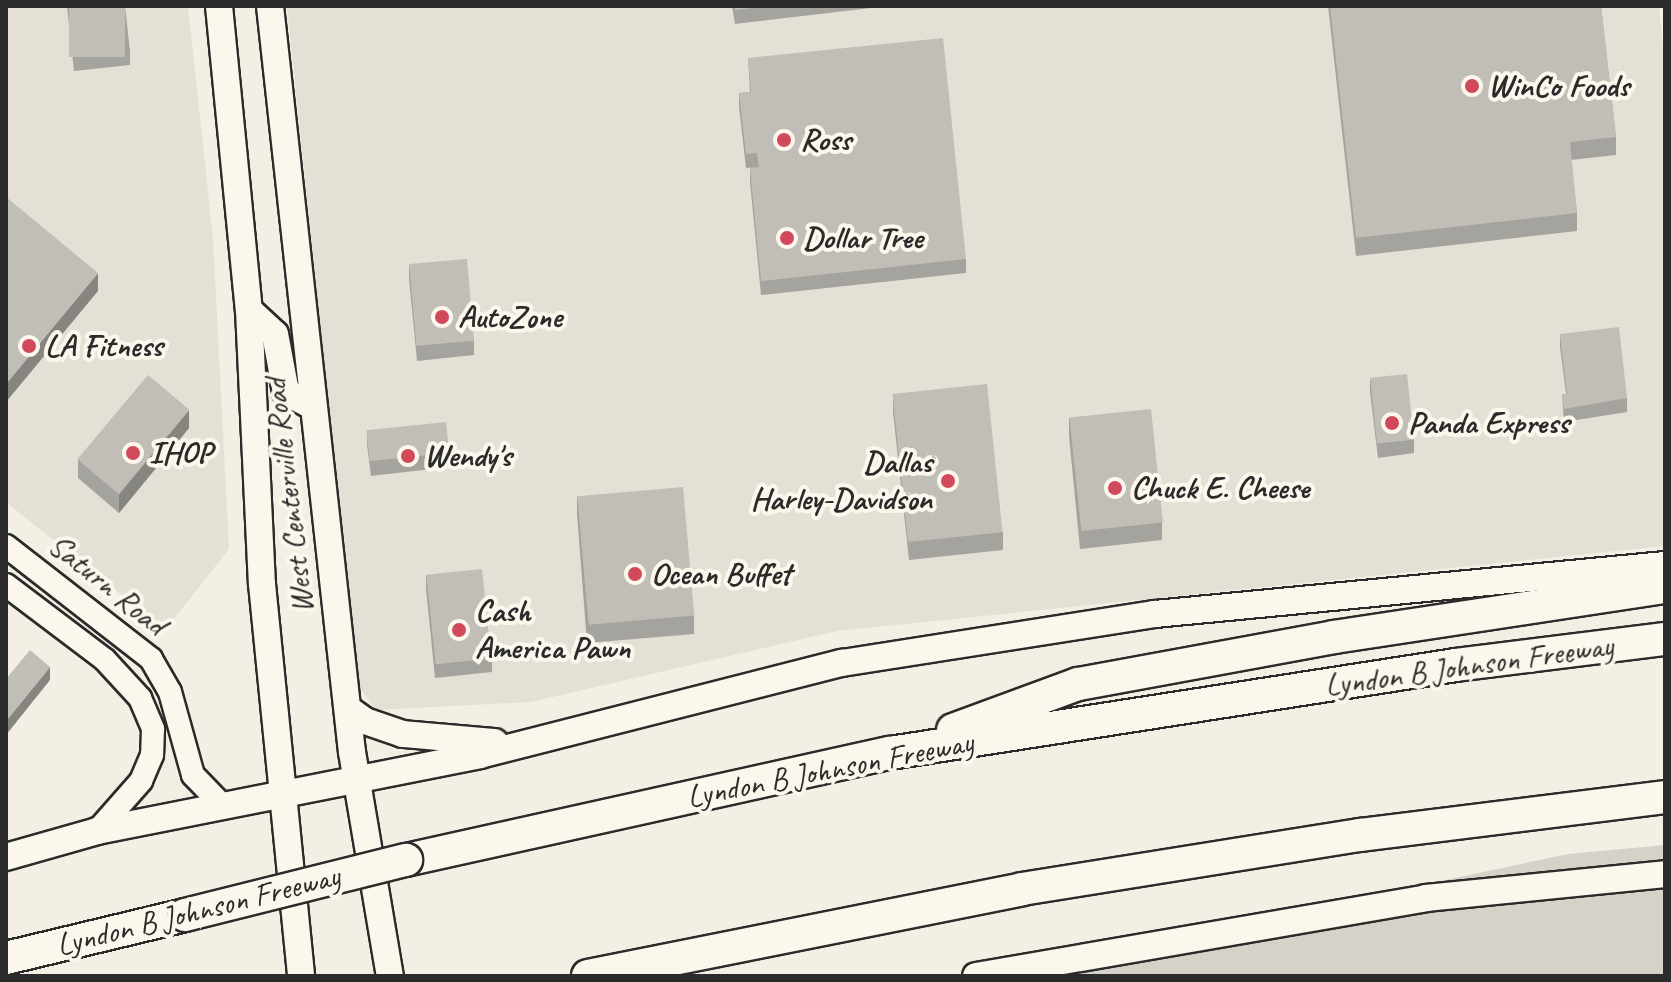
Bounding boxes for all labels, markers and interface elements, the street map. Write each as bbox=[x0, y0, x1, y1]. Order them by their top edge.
place label: WinCo Foods bbox=[1488, 67, 1630, 105]
marker: WinCo Foods bbox=[1463, 77, 1481, 95]
place label: Ross bbox=[800, 121, 851, 159]
marker: Ross bbox=[775, 131, 793, 149]
place label: Dollar Tree bbox=[803, 219, 922, 257]
marker: Dollar Tree bbox=[778, 229, 796, 247]
place label: AutoZone bbox=[458, 298, 562, 336]
marker: AutoZone bbox=[433, 308, 451, 326]
place label: LA Fitness bbox=[45, 327, 163, 365]
marker: LA Fitness bbox=[20, 337, 38, 355]
street label: West Centerville Road bbox=[256, 377, 322, 615]
place label: Panda Express bbox=[1408, 404, 1569, 442]
marker: Panda Express bbox=[1383, 414, 1401, 432]
place label: IHOP bbox=[149, 434, 212, 472]
place label: Wendy's bbox=[424, 437, 511, 475]
marker: IHOP bbox=[124, 444, 142, 462]
place label: Dallas Harley-Davidson bbox=[750, 444, 932, 519]
marker: Wendy's bbox=[399, 447, 417, 465]
place label: Chuck E. Cheese bbox=[1131, 469, 1309, 507]
marker: Dallas Harley-Davidson bbox=[939, 472, 957, 490]
marker: Chuck E. Cheese bbox=[1106, 479, 1124, 497]
street label: Saturn Road bbox=[41, 526, 173, 644]
place label: Ocean Buffet bbox=[651, 555, 791, 593]
marker: Ocean Buffet bbox=[626, 565, 644, 583]
place label: Cash America Pawn bbox=[475, 593, 630, 668]
marker: Cash America Pawn bbox=[450, 621, 468, 639]
street label: Lyndon B Johnson Freeway bbox=[1323, 627, 1615, 705]
street label: Lyndon B Johnson Freeway bbox=[684, 723, 976, 817]
street label: Lyndon B Johnson Freeway bbox=[53, 857, 343, 965]

